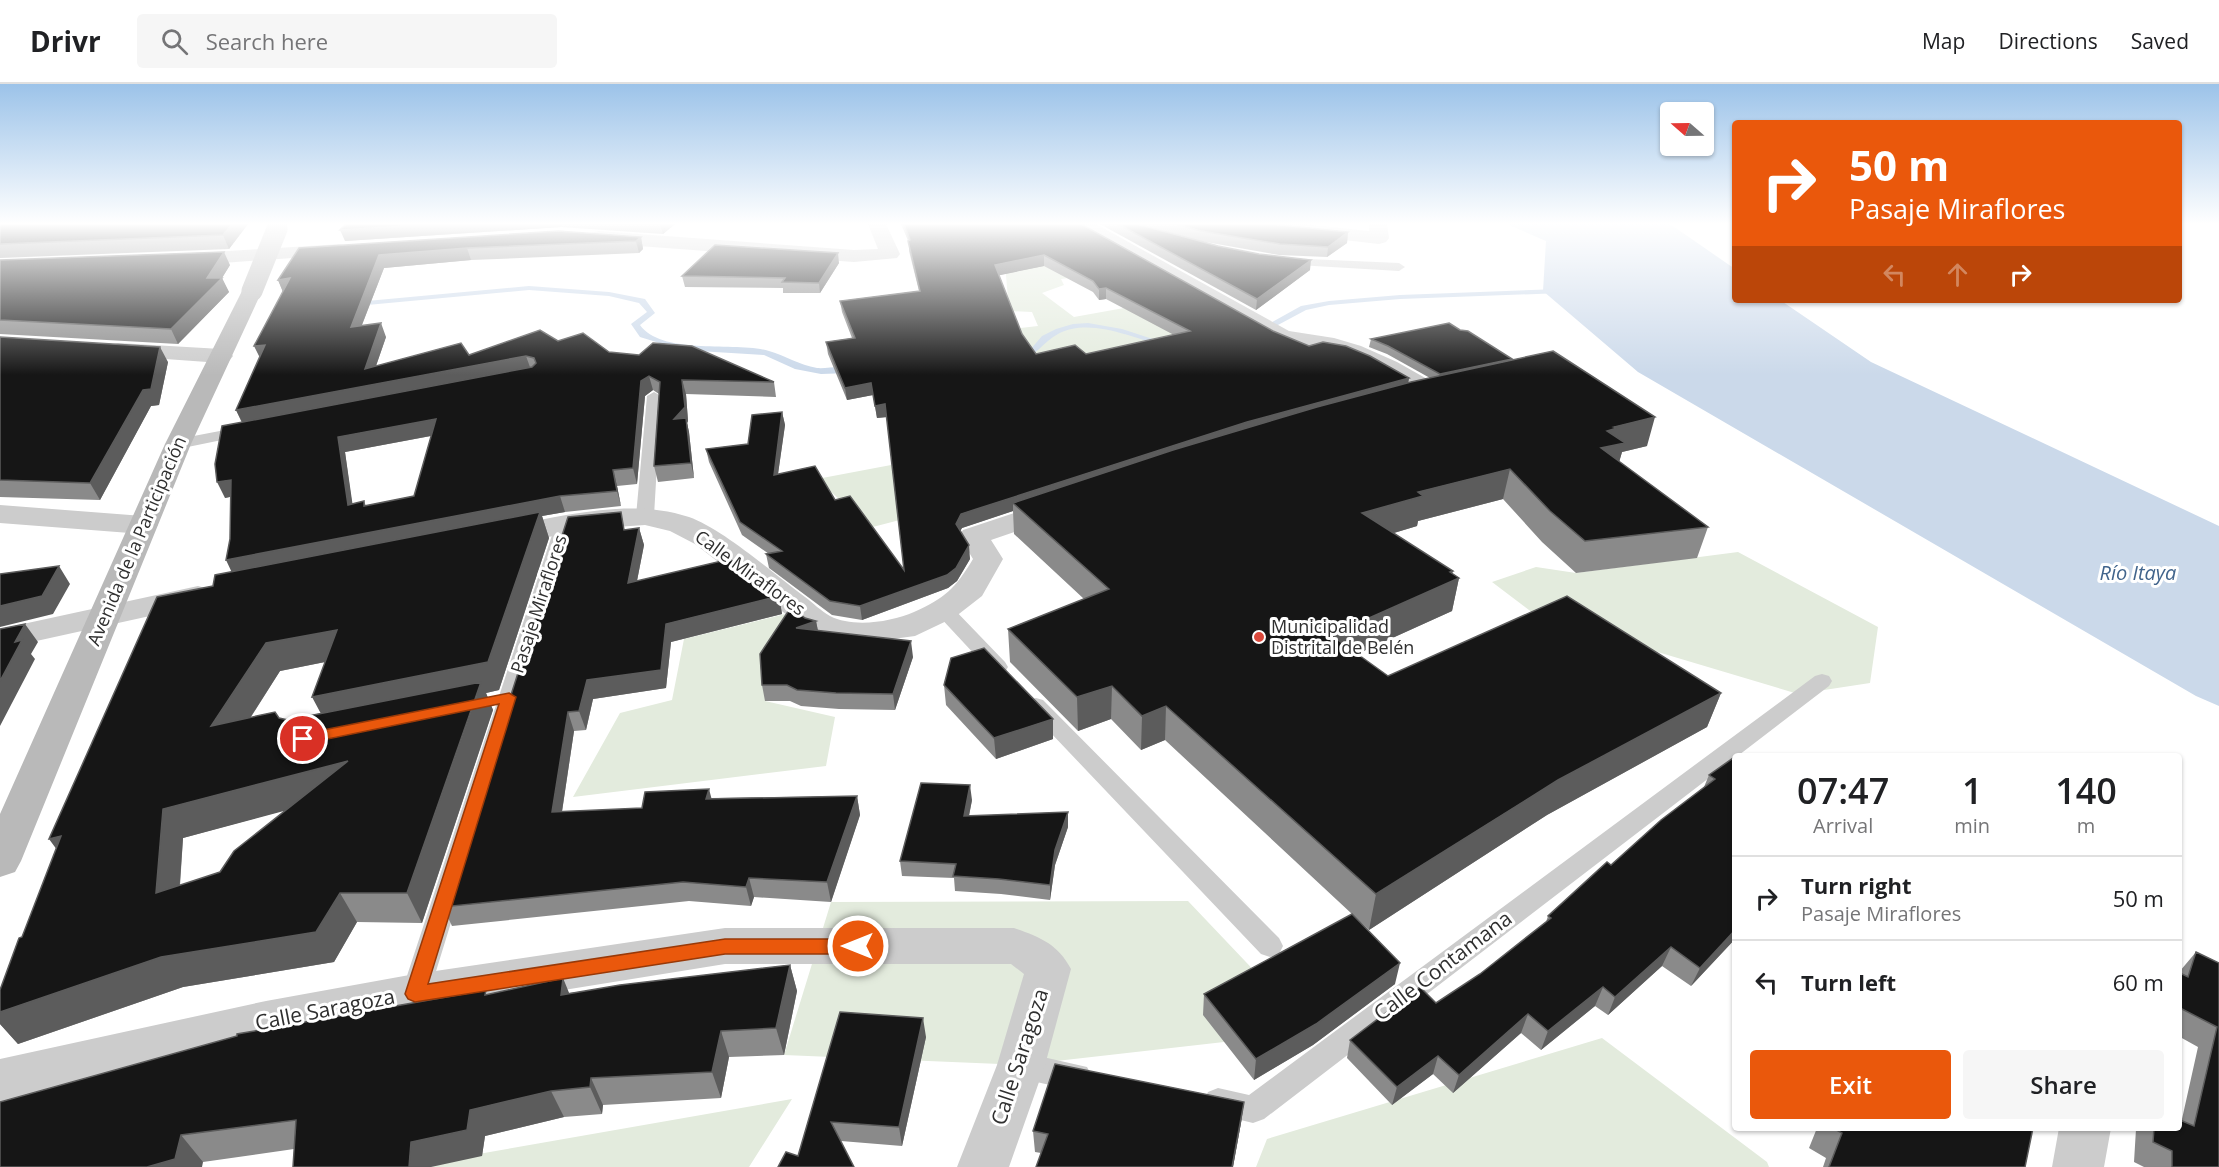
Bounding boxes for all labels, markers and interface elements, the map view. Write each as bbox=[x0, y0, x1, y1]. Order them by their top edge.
search box bbox=[137, 14, 557, 68]
text: Drivr bbox=[30, 22, 101, 60]
icon: search bbox=[158, 25, 191, 58]
text: Search here bbox=[206, 26, 328, 56]
text: Map bbox=[1922, 27, 1965, 55]
text: Directions bbox=[1998, 27, 2098, 55]
text: Saved bbox=[2131, 27, 2189, 55]
north arrow bbox=[1660, 102, 1714, 156]
map controls bbox=[1660, 102, 1714, 156]
text: 50 m bbox=[1849, 136, 1949, 193]
icon: right bbox=[1750, 144, 1828, 222]
text: Pasaje Miraflores bbox=[1849, 190, 2065, 227]
icon: left bbox=[1878, 258, 1911, 291]
icon: ahead bbox=[1941, 258, 1974, 291]
icon: right bbox=[2004, 258, 2037, 291]
street label: Avenida de la Participación bbox=[81, 432, 191, 649]
street label: Calle Miraflores bbox=[691, 524, 811, 620]
street label: Pasaje Miraflores bbox=[504, 531, 572, 676]
water label: Río Itaya bbox=[2100, 559, 2176, 586]
place label: Municipalidad Distrital de Belén bbox=[1271, 614, 1414, 659]
marker: Municipalidad Distrital de Belén bbox=[1252, 630, 1266, 644]
pin bbox=[277, 713, 328, 764]
icon: arrive bbox=[286, 722, 319, 755]
text: 07:47 bbox=[1797, 766, 1889, 815]
text: 1 bbox=[1962, 766, 1983, 815]
text: 140 bbox=[2055, 766, 2117, 815]
text: Arrival bbox=[1813, 812, 1873, 839]
text: min bbox=[1954, 812, 1990, 839]
text: m bbox=[2077, 812, 2095, 839]
text: Turn right bbox=[1801, 870, 1912, 900]
icon: right bbox=[1750, 882, 1783, 915]
text: 50 m bbox=[2113, 883, 2164, 913]
text: Pasaje Miraflores bbox=[1801, 900, 1961, 927]
street label: Calle Contamana bbox=[1368, 904, 1517, 1026]
position arrow bbox=[826, 914, 890, 978]
icon: left bbox=[1750, 966, 1783, 999]
text: Turn left bbox=[1801, 967, 1896, 997]
text: 60 m bbox=[2113, 967, 2164, 997]
street label: Calle Saragoza bbox=[253, 982, 397, 1036]
street label: Calle Saragoza bbox=[984, 985, 1054, 1128]
button: Exit bbox=[1750, 1050, 1951, 1119]
button: Share bbox=[1963, 1050, 2164, 1119]

